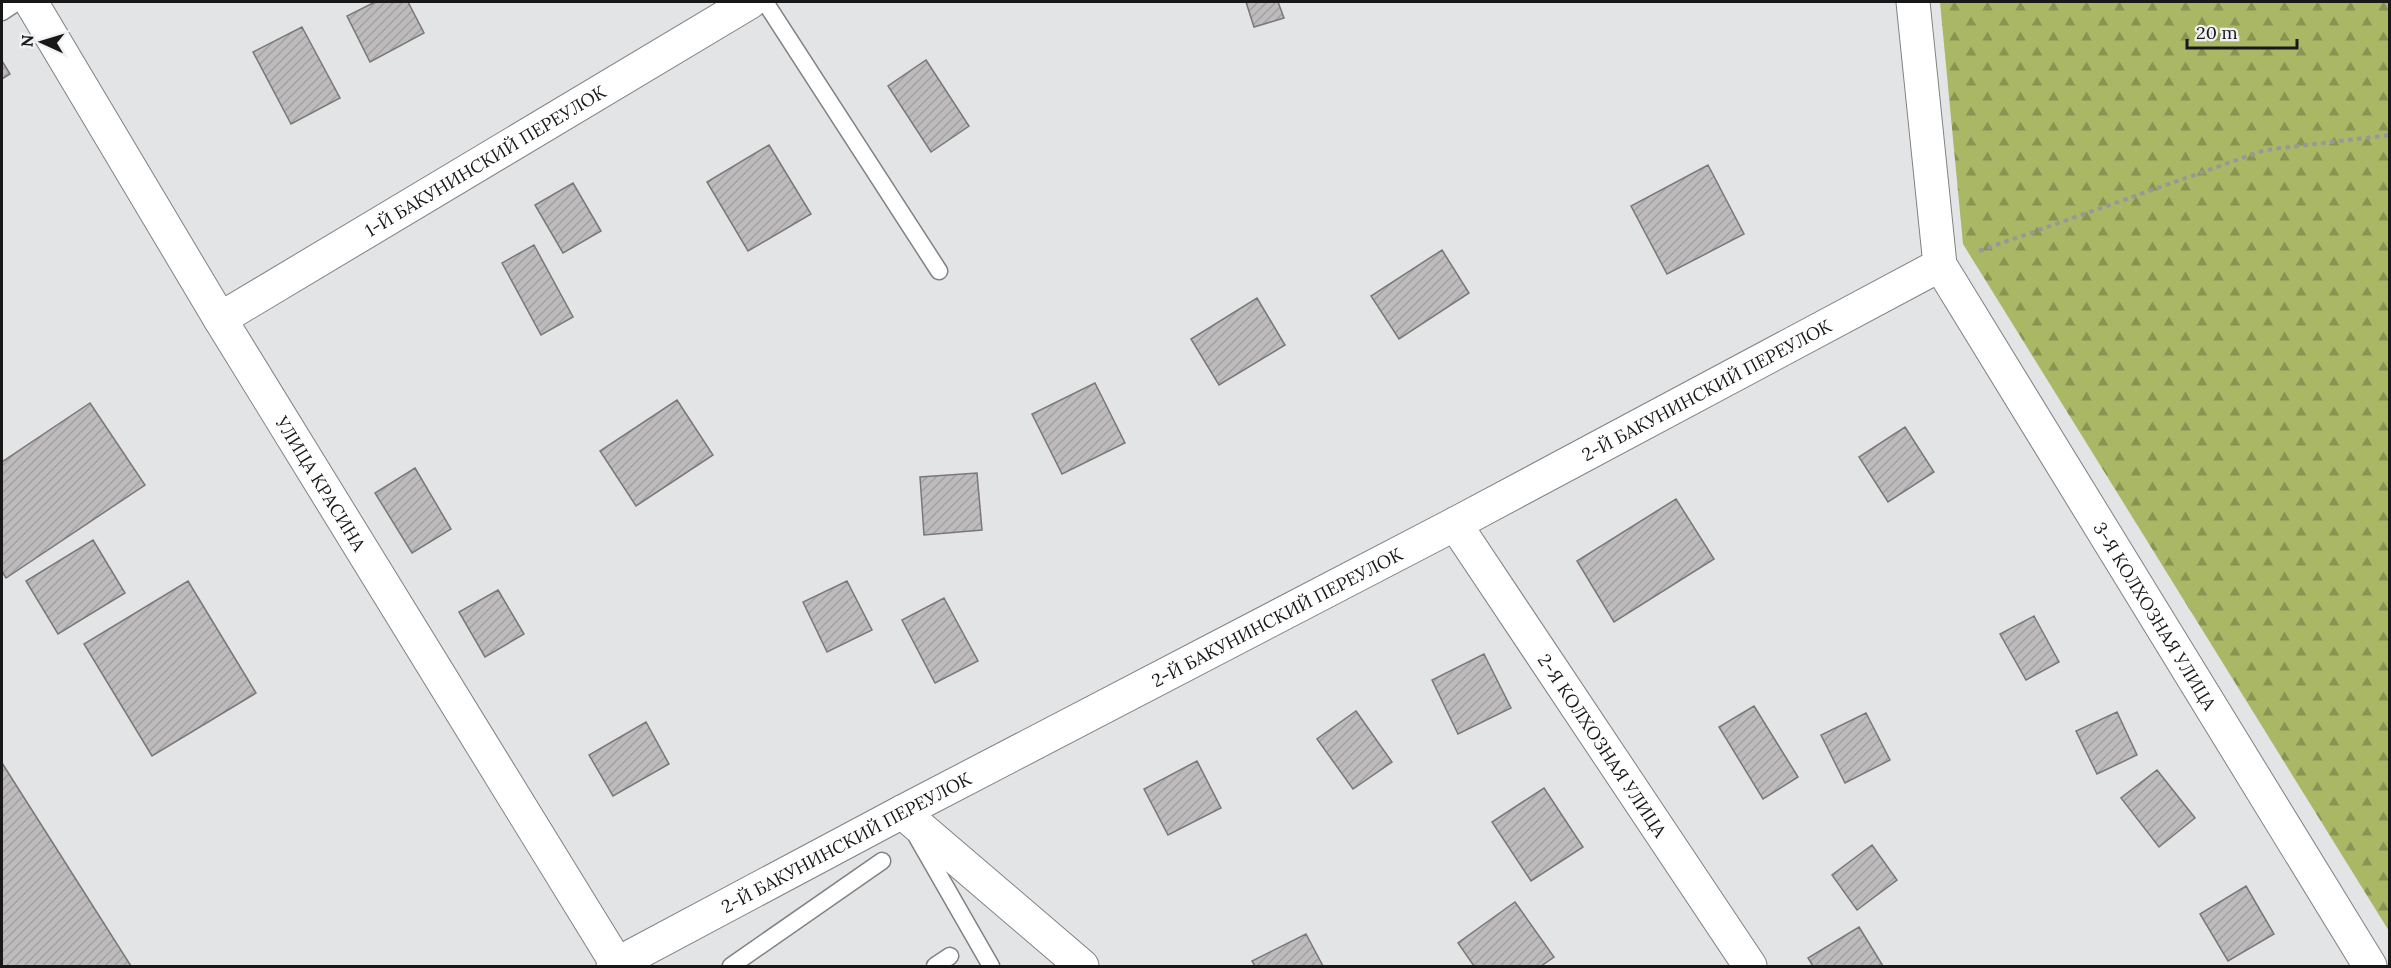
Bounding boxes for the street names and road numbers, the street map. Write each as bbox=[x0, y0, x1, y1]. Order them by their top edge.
street label: 1-Й БАКУНИНСКИЙ ПЕРЕУЛОК bbox=[361, 79, 610, 241]
street label: 2-Й БАКУНИНСКИЙ ПЕРЕУЛОК bbox=[1578, 313, 1836, 466]
street label: УЛИЦА КРАСИНА bbox=[270, 411, 372, 555]
street label: 3-Я КОЛХОЗНАЯ УЛИЦА bbox=[2089, 518, 2222, 715]
street label: 2-Й БАКУНИНСКИЙ ПЕРЕУЛОК bbox=[1147, 542, 1407, 692]
street label: 2-Я КОЛХОЗНАЯ УЛИЦА bbox=[1533, 649, 1672, 842]
street label: 2-Й БАКУНИНСКИЙ ПЕРЕУЛОК bbox=[717, 766, 976, 918]

